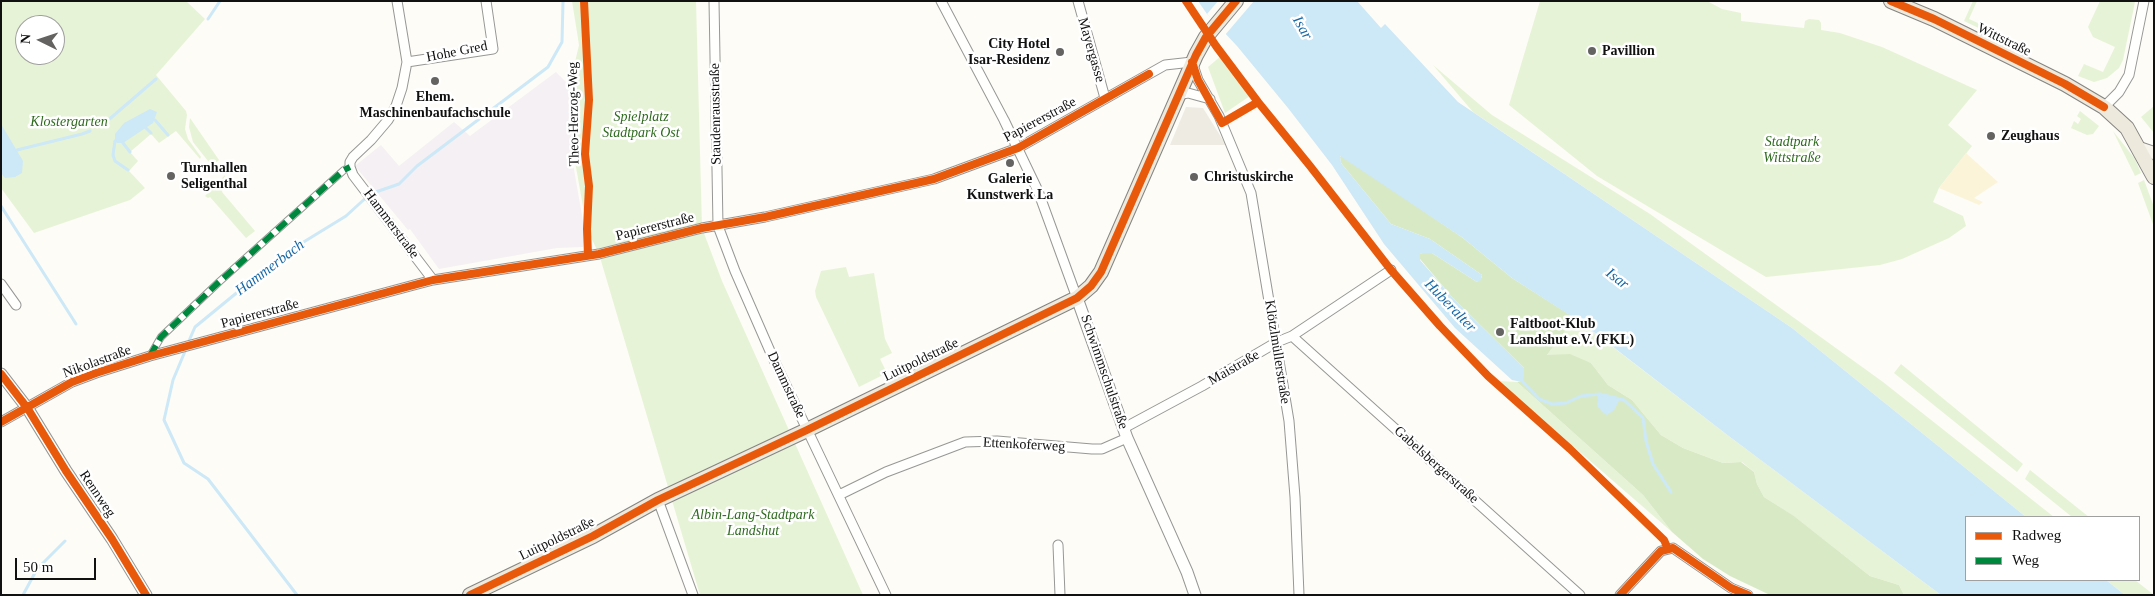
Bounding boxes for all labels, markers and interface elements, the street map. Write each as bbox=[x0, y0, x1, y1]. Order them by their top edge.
water label: Isar bbox=[1288, 13, 1316, 43]
north arrow bbox=[15, 15, 65, 65]
street label: Mayergasse bbox=[1074, 16, 1108, 84]
street label: Wittstraße bbox=[1974, 20, 2034, 60]
text: N bbox=[18, 33, 33, 45]
place label: City Hotel Isar-Residenz bbox=[968, 36, 1050, 68]
street label: Hohe Gred bbox=[425, 38, 489, 66]
place label: Pavillion bbox=[1602, 43, 1655, 59]
marker: Pavillion bbox=[1586, 45, 1598, 57]
marker: City Hotel Isar-Residenz bbox=[1054, 46, 1066, 58]
street label: Theo-Herzog-Weg bbox=[565, 62, 583, 166]
street label: Staudenrausstraße bbox=[707, 63, 725, 165]
marker: Ehem. Maschinenbaufachschule bbox=[429, 75, 441, 87]
place label: Ehem. Maschinenbaufachschule bbox=[360, 89, 510, 121]
street label: Papiererstraße bbox=[1001, 94, 1079, 146]
park label: Spielplatz Stadtpark Ost bbox=[602, 109, 680, 142]
park label: Klostergarten bbox=[30, 114, 108, 130]
place label: Zeughaus bbox=[2001, 128, 2059, 144]
marker: Zeughaus bbox=[1985, 130, 1997, 142]
park label: Stadtpark Wittstraße bbox=[1763, 134, 1821, 166]
marker: Galerie Kunstwerk La bbox=[1004, 157, 1016, 169]
place label: Turnhallen Seligenthal bbox=[181, 160, 247, 192]
place label: Christuskirche bbox=[1204, 169, 1293, 185]
marker: Turnhallen Seligenthal bbox=[165, 170, 177, 182]
place label: Galerie Kunstwerk La bbox=[967, 171, 1053, 203]
marker: Christuskirche bbox=[1188, 171, 1200, 183]
street label: Hammerstraße bbox=[359, 186, 423, 262]
street label: Papiererstraße bbox=[614, 209, 696, 245]
water label: Hammerbach bbox=[232, 236, 308, 300]
water label: Isar bbox=[1602, 265, 1632, 293]
water label: Huberalter bbox=[1420, 276, 1480, 336]
street label: Papiererstraße bbox=[219, 296, 301, 332]
street label: Klötzlmüllerstraße bbox=[1260, 299, 1294, 405]
street label: Schwimmschulstraße bbox=[1077, 313, 1131, 431]
place label: Faltboot-Klub Landshut e.V. (FKL) bbox=[1510, 316, 1634, 348]
marker: Faltboot-Klub Landshut e.V. (FKL) bbox=[1494, 326, 1506, 338]
street label: Luitpoldstraße bbox=[881, 335, 961, 385]
street label: Nikolastraße bbox=[61, 342, 133, 382]
street label: Maistraße bbox=[1206, 347, 1262, 389]
street label: Dammstraße bbox=[763, 349, 809, 421]
street label: Gabelsbergerstraße bbox=[1390, 423, 1482, 507]
street label: Ettenkoferweg bbox=[982, 434, 1066, 456]
street label: Rennweg bbox=[75, 467, 119, 521]
park label: Albin-Lang-Stadtpark Landshut bbox=[692, 507, 814, 540]
street label: Luitpoldstraße bbox=[517, 514, 597, 564]
legend bbox=[1965, 516, 2140, 581]
text: Radweg bbox=[2012, 527, 2061, 543]
scale bar bbox=[18, 548, 99, 580]
text: Weg bbox=[2012, 552, 2039, 568]
text: 50 m bbox=[23, 559, 53, 575]

